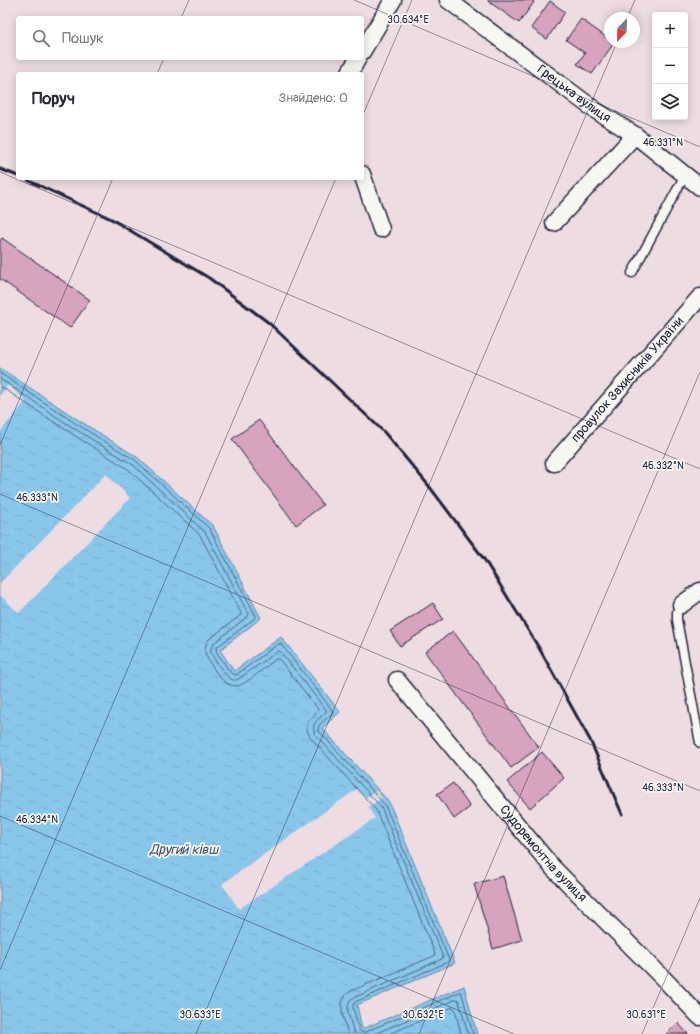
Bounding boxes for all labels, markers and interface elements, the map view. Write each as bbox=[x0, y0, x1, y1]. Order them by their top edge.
north arrow bbox=[604, 12, 640, 48]
map controls bbox=[652, 12, 688, 120]
button: + bbox=[652, 12, 688, 48]
text: 30.634°E bbox=[387, 14, 429, 26]
search box bbox=[16, 16, 364, 60]
icon: search bbox=[30, 27, 52, 49]
text: Пошук bbox=[62, 29, 104, 48]
button: − bbox=[652, 48, 688, 84]
street label: Грецька вулиця bbox=[534, 61, 614, 126]
button: layers bbox=[652, 84, 688, 120]
text: Поруч bbox=[32, 88, 75, 109]
text: Знайдено: 0 bbox=[279, 90, 348, 106]
text: 46.331°N bbox=[643, 137, 683, 149]
street label: провулок Захисників України bbox=[568, 313, 687, 446]
text: 46.332°N bbox=[642, 460, 684, 472]
text: 46.333°N bbox=[16, 492, 58, 504]
text: 46.333°N bbox=[642, 782, 684, 794]
street label: Судоремонтна вулиця bbox=[496, 802, 590, 905]
text: 46.334°N bbox=[16, 814, 58, 826]
water label: Другий ківш bbox=[149, 841, 219, 858]
text: 30.633°E bbox=[179, 1009, 221, 1021]
text: 30.632°E bbox=[402, 1009, 444, 1021]
text: 30.631°E bbox=[626, 1009, 666, 1021]

